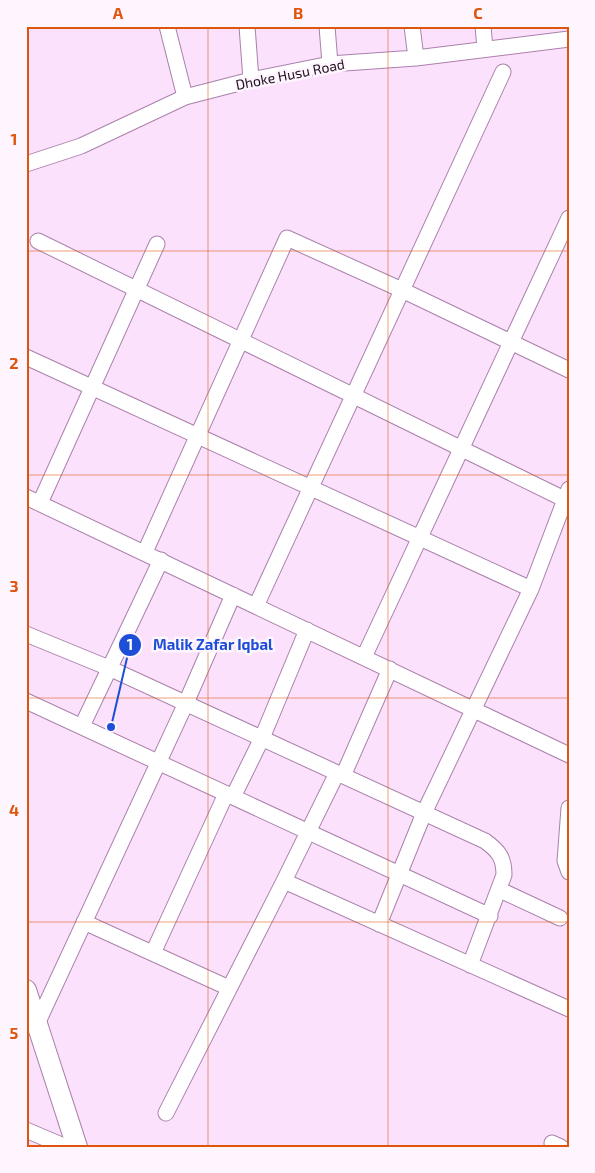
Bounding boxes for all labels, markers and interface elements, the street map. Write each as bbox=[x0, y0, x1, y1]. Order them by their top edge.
text: A bbox=[113, 3, 124, 22]
text: B bbox=[293, 3, 303, 22]
text: C bbox=[473, 3, 483, 22]
street label: Dhoke Husu Road bbox=[234, 55, 346, 93]
text: 1 bbox=[11, 129, 17, 148]
text: 2 bbox=[9, 353, 19, 372]
text: 3 bbox=[9, 576, 19, 595]
callout: Malik Zafar Iqbal bbox=[118, 630, 283, 660]
text: 1 bbox=[127, 635, 133, 653]
text: Malik Zafar Iqbal bbox=[153, 635, 273, 653]
text: 4 bbox=[9, 800, 19, 819]
text: 5 bbox=[10, 1023, 19, 1042]

